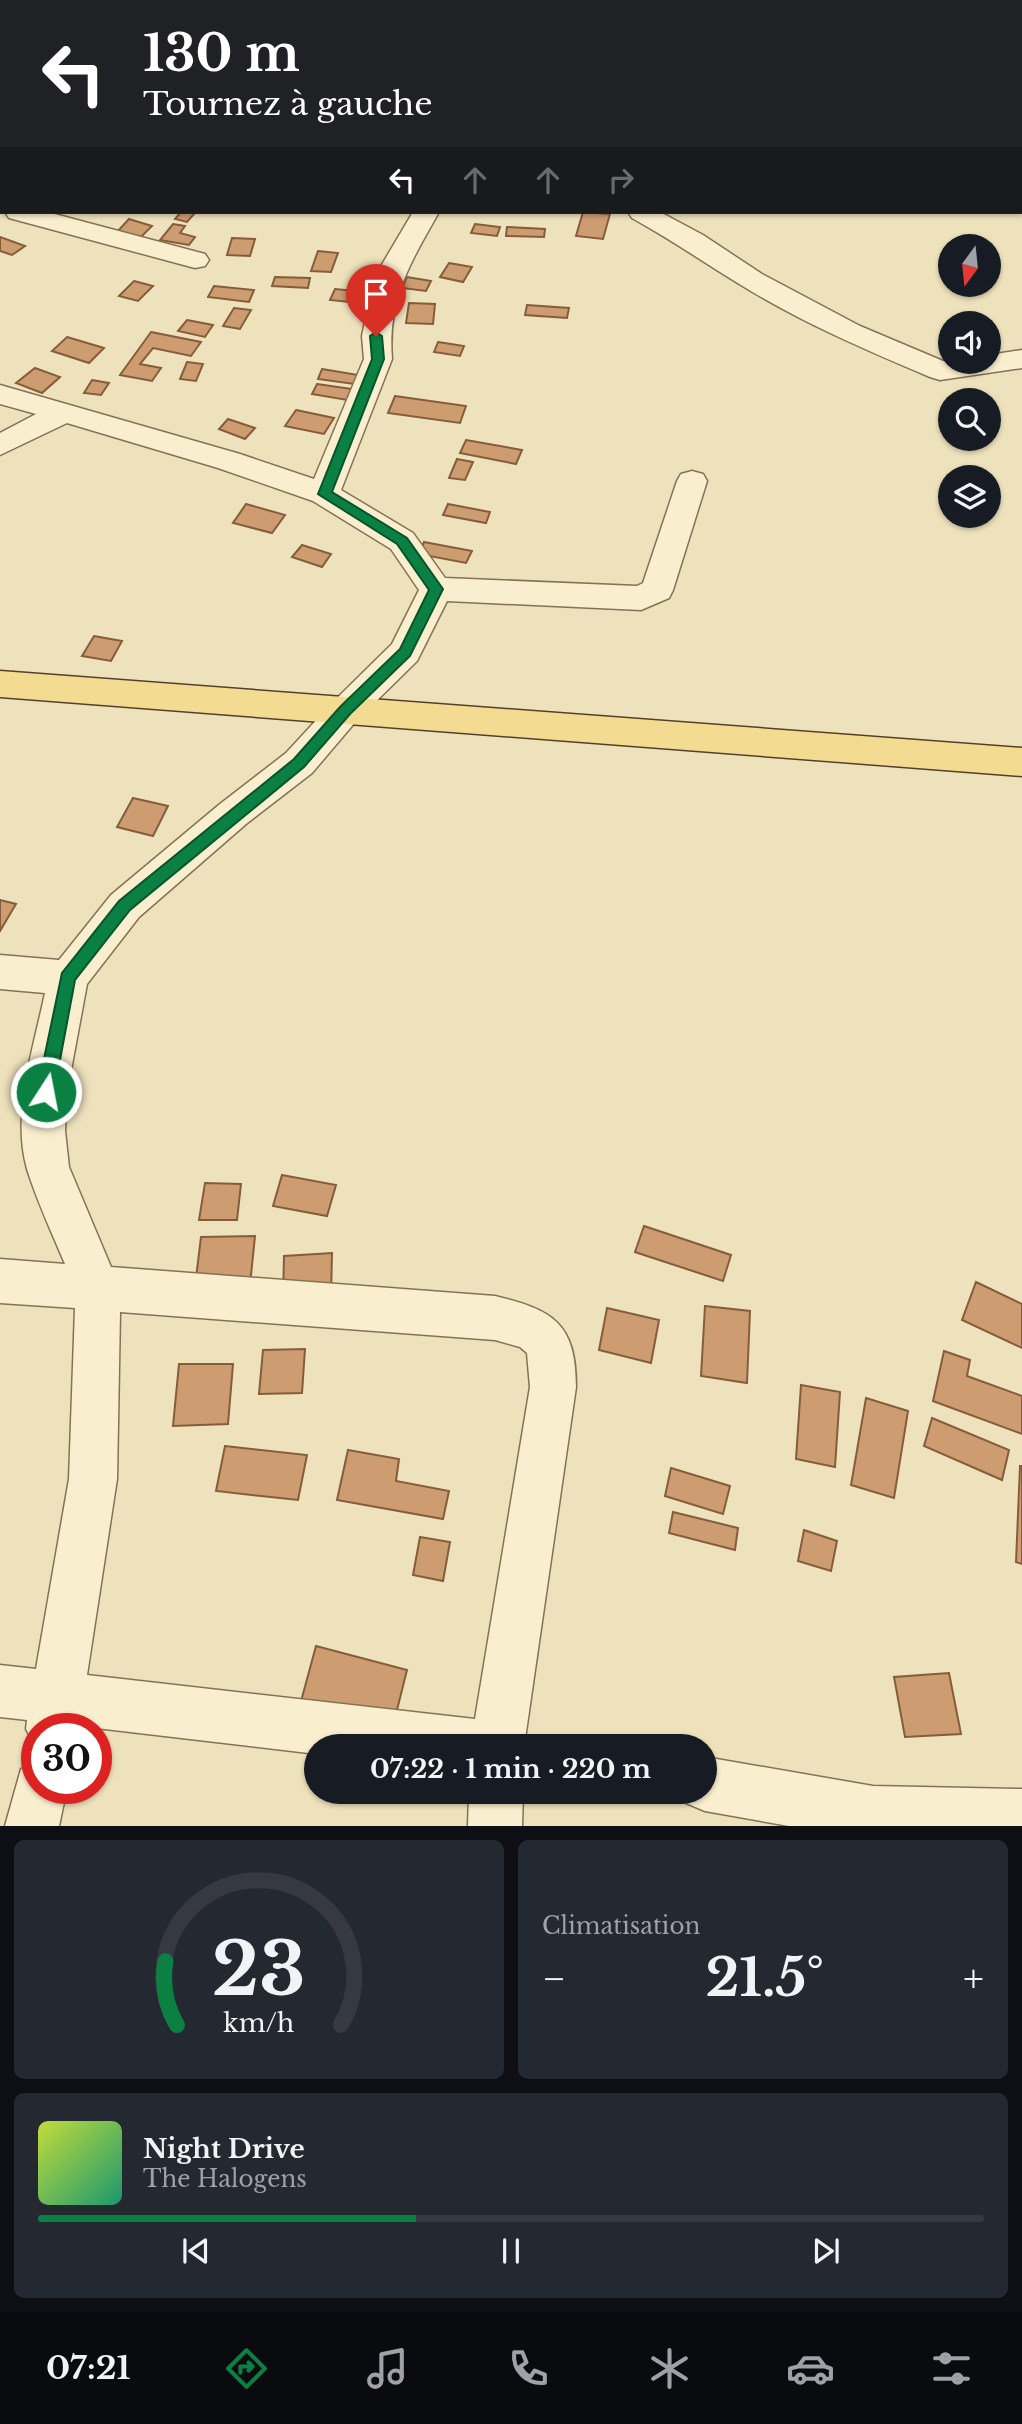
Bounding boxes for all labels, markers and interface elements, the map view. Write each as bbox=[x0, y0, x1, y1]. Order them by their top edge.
text: 130 m bbox=[143, 23, 300, 84]
icon: left bbox=[28, 28, 119, 119]
text: Tournez à gauche bbox=[143, 84, 433, 124]
icon: left bbox=[383, 161, 421, 199]
icon: ahead bbox=[456, 161, 494, 199]
icon: ahead bbox=[529, 161, 567, 199]
icon: right bbox=[602, 161, 640, 199]
north arrow bbox=[938, 234, 1001, 298]
map controls bbox=[938, 234, 1001, 528]
pin bbox=[346, 264, 406, 336]
icon: arrive bbox=[357, 275, 395, 313]
button: sound bbox=[938, 311, 1001, 374]
button: search bbox=[938, 388, 1001, 451]
button: layers bbox=[938, 465, 1001, 528]
position arrow bbox=[9, 1055, 83, 1129]
speed limit sign: 30 bbox=[21, 1713, 112, 1804]
text: 07:22 · 1 min · 220 m bbox=[370, 1753, 651, 1785]
text: Climatisation bbox=[542, 1912, 700, 1940]
text: 23 bbox=[212, 1925, 306, 2016]
text: 21.5° bbox=[705, 1946, 824, 2010]
text: − bbox=[542, 1955, 566, 2002]
text: + bbox=[963, 1955, 984, 2002]
text: km/h bbox=[224, 2008, 294, 2039]
text: Night Drive bbox=[143, 2133, 305, 2165]
text: The Halogens bbox=[143, 2165, 307, 2193]
icon: previous bbox=[177, 2232, 215, 2270]
icon: pause bbox=[492, 2232, 530, 2270]
icon: next bbox=[807, 2232, 845, 2270]
icon: directions bbox=[222, 2344, 271, 2393]
icon: music bbox=[363, 2344, 412, 2393]
icon: phone bbox=[504, 2344, 553, 2393]
icon: climate bbox=[645, 2344, 694, 2393]
icon: car bbox=[786, 2344, 835, 2393]
icon: filters bbox=[927, 2344, 976, 2393]
text: 07:21 bbox=[46, 2348, 131, 2388]

